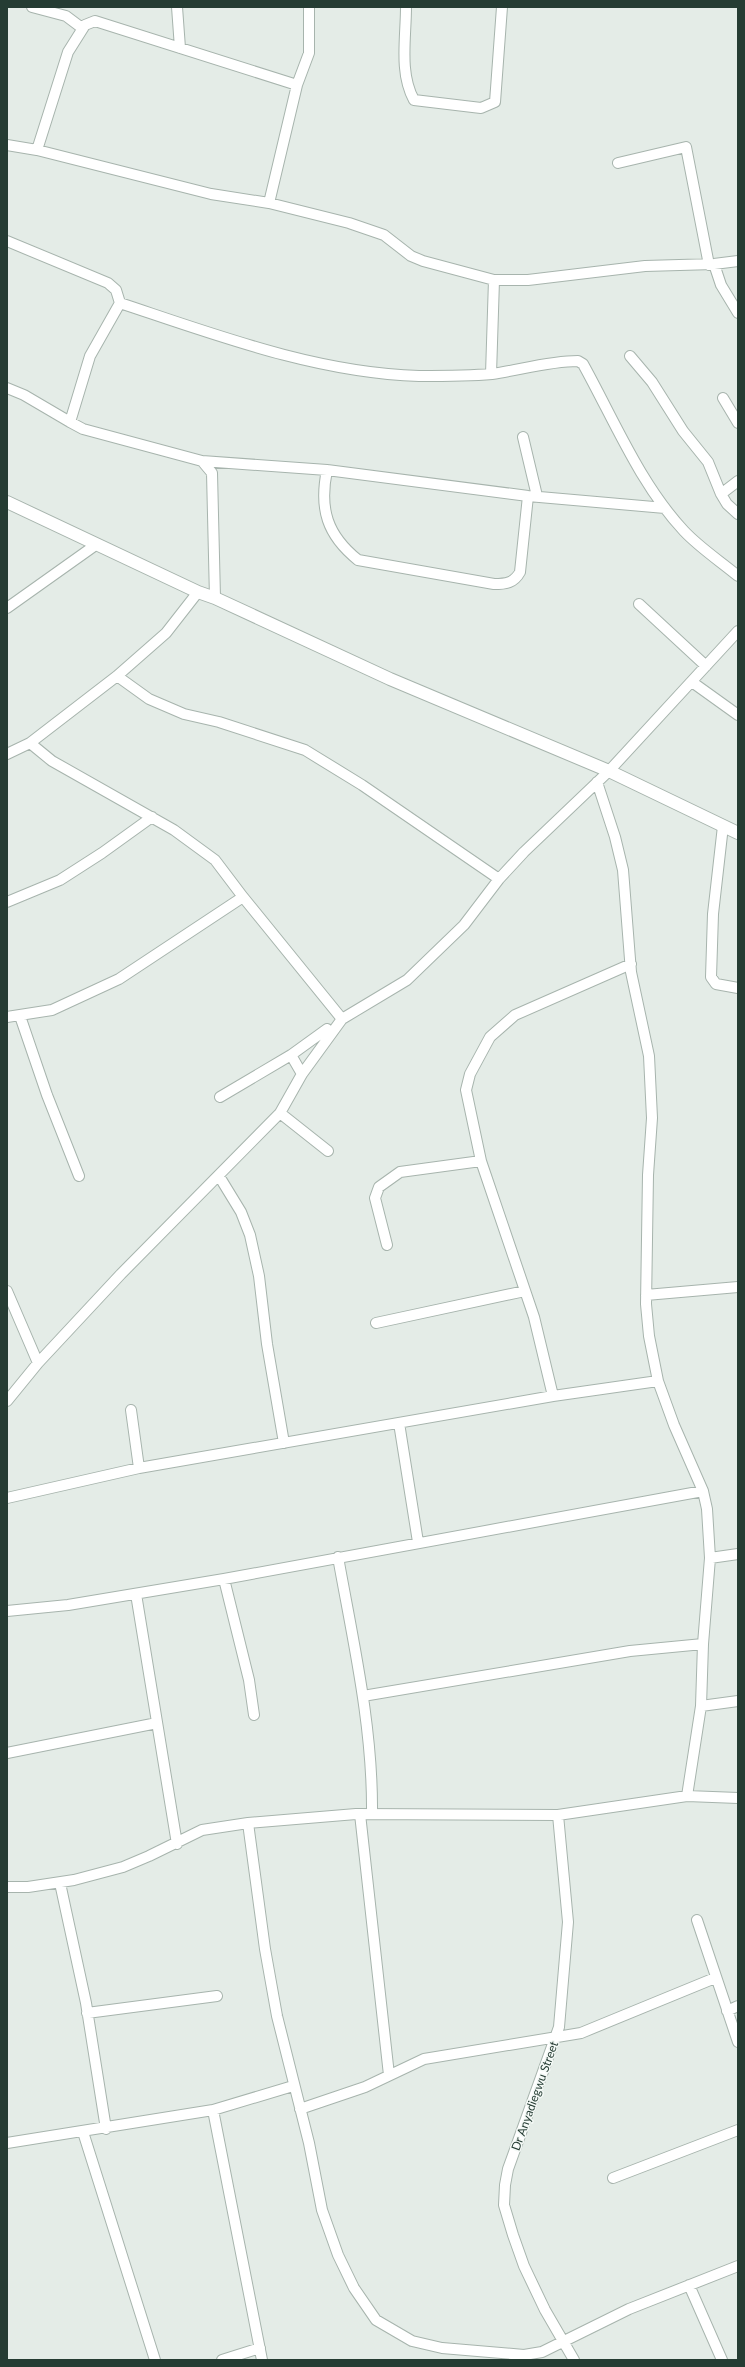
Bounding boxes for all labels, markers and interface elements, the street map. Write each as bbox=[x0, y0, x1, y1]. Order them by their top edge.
street label: Dr Anyadiegwu Street bbox=[508, 2038, 562, 2153]

